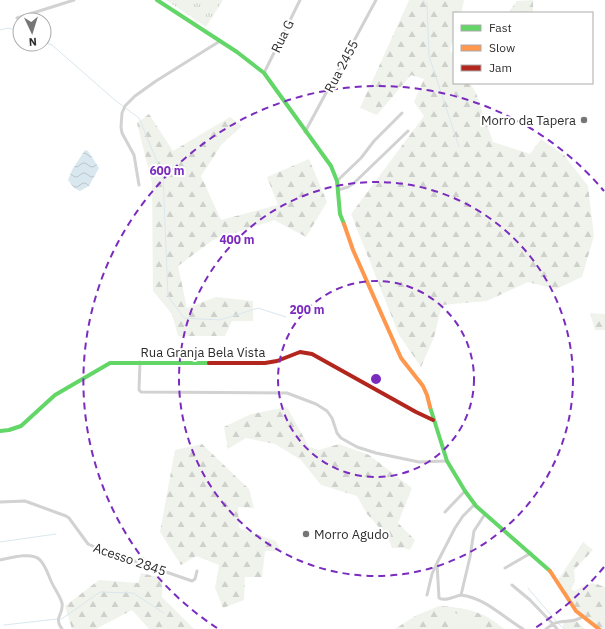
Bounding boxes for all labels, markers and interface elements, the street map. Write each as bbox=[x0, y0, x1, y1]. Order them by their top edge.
north arrow bbox=[12, 12, 52, 52]
legend bbox=[453, 12, 593, 84]
street label: Rua G bbox=[267, 17, 298, 56]
text: Fast bbox=[489, 20, 512, 35]
text: N bbox=[28, 35, 37, 49]
street label: Rua 2455 bbox=[321, 37, 362, 95]
text: Slow bbox=[489, 40, 515, 55]
text: Jam bbox=[489, 60, 512, 75]
place label: Morro da Tapera bbox=[481, 112, 576, 129]
marker: Morro da Tapera bbox=[579, 115, 589, 125]
text: 600 m bbox=[149, 163, 185, 178]
text: 400 m bbox=[219, 232, 255, 247]
text: 200 m bbox=[289, 302, 325, 317]
street label: Rua Granja Bela Vista bbox=[140, 344, 266, 361]
centre of rings bbox=[369, 372, 383, 386]
place label: Morro Agudo bbox=[314, 526, 389, 543]
marker: Morro Agudo bbox=[301, 529, 311, 539]
street label: Acesso 2845 bbox=[91, 539, 169, 580]

